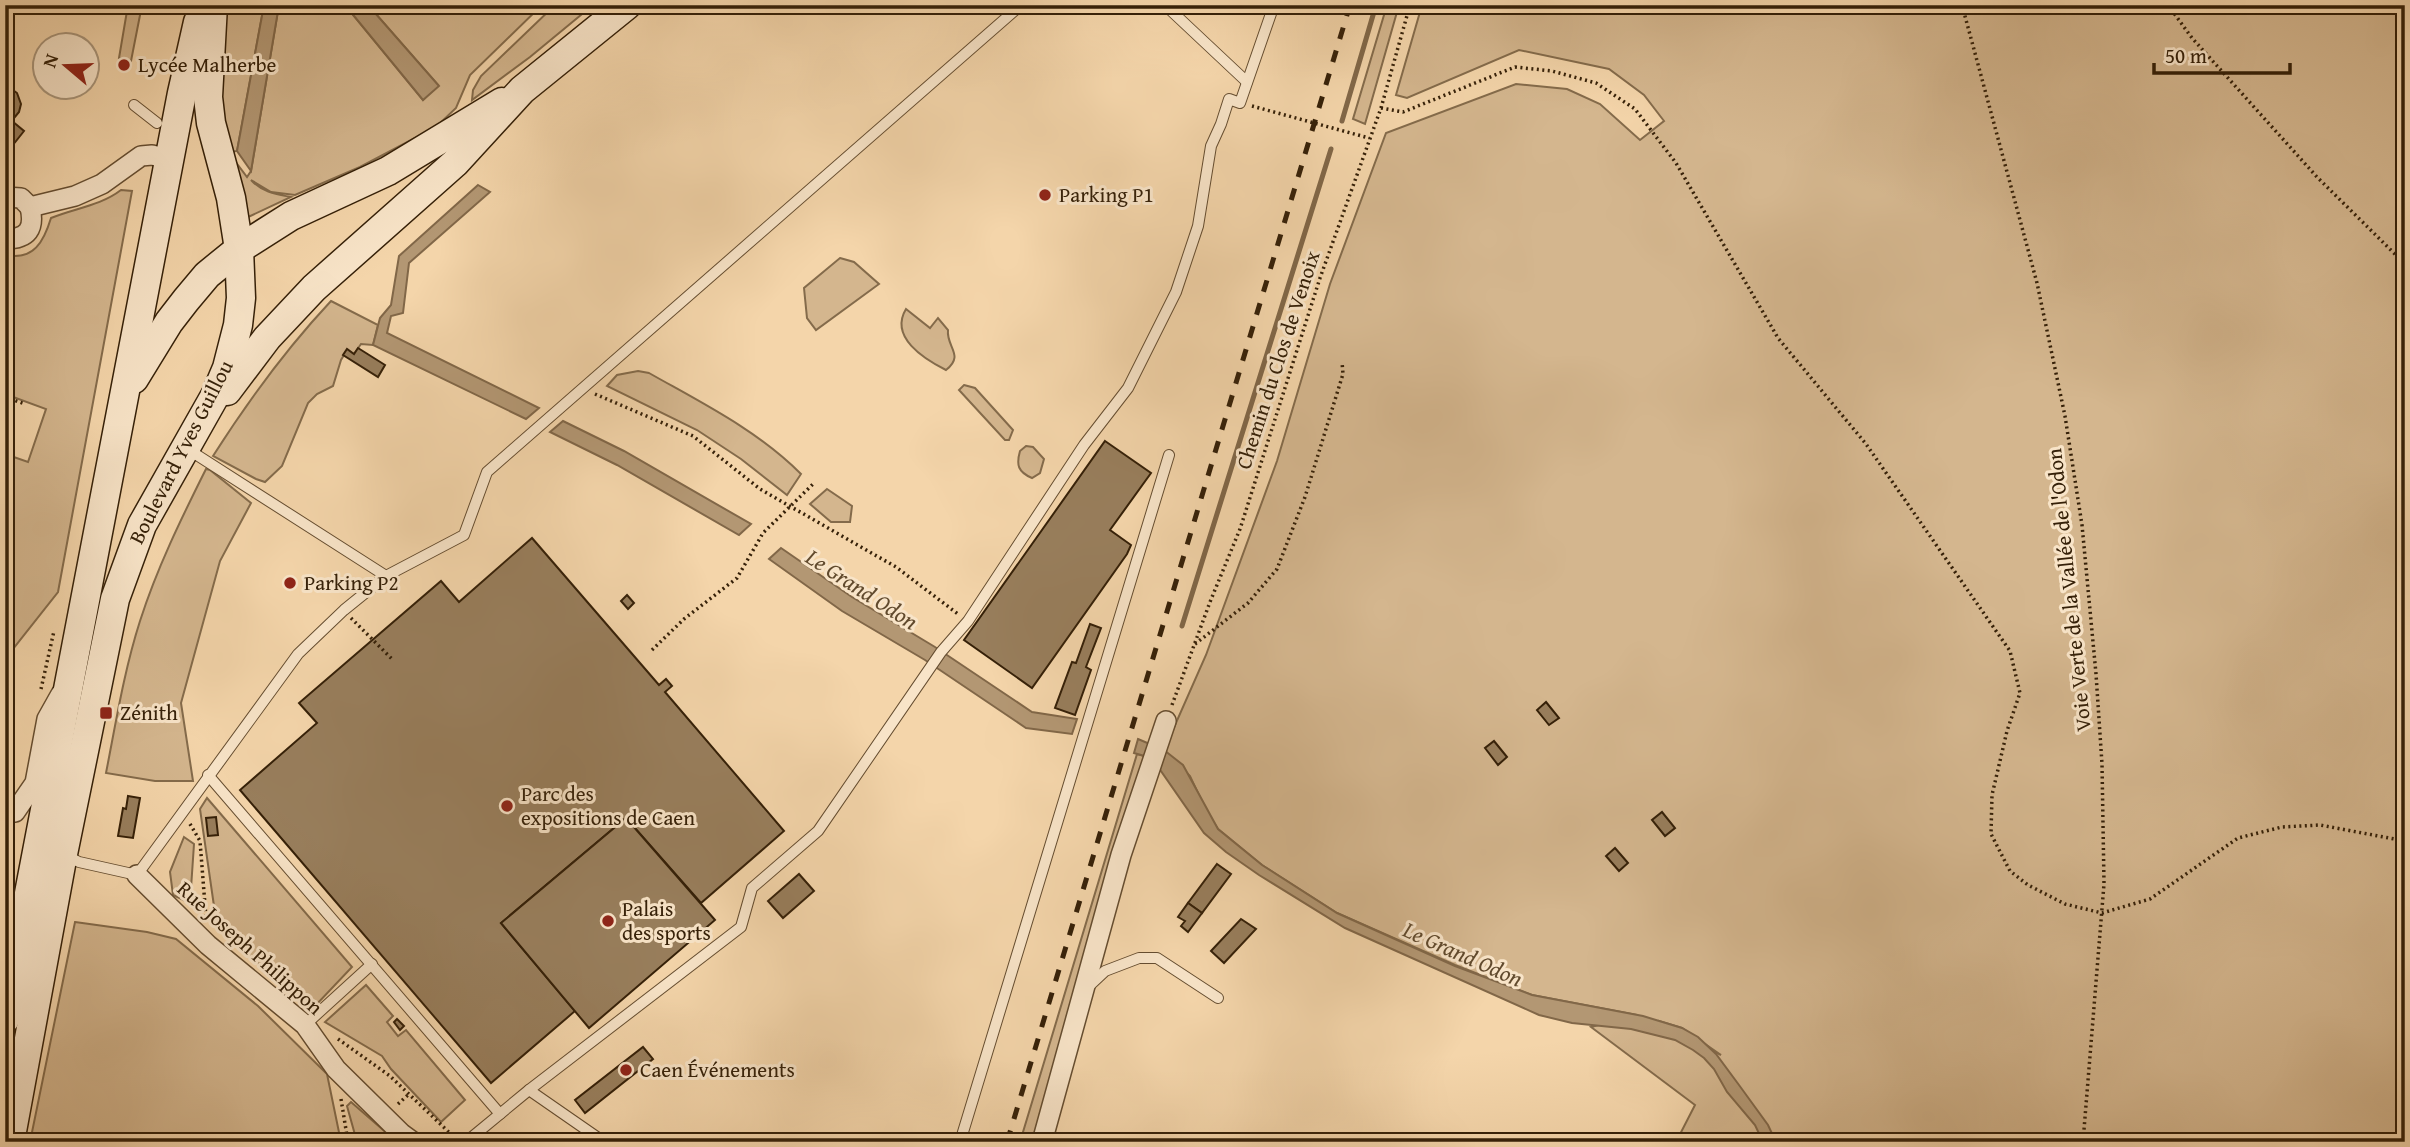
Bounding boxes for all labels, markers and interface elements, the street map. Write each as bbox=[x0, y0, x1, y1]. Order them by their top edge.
north arrow bbox=[32, 32, 102, 102]
scale bar bbox=[2154, 32, 2291, 76]
text: 50 m bbox=[2165, 40, 2207, 71]
place label: Lycée Malherbe bbox=[138, 49, 277, 80]
text: N bbox=[35, 50, 65, 71]
marker: Lycée Malherbe bbox=[116, 57, 132, 73]
place label: Parking P1 bbox=[1059, 179, 1154, 210]
marker: Parking P1 bbox=[1037, 187, 1053, 203]
street label: Chemin du Clos de Venoix bbox=[1228, 246, 1328, 473]
street label: Boulevard Yves Guillou bbox=[121, 354, 241, 549]
street label: Voie Verte de la Vallée de l'Odon bbox=[2038, 447, 2099, 733]
water label: Le Grand Odon bbox=[799, 539, 925, 637]
place label: Parking P2 bbox=[304, 567, 399, 598]
marker: Parking P2 bbox=[282, 575, 298, 591]
place label: Zénith bbox=[120, 697, 178, 728]
marker: Zénith bbox=[98, 705, 114, 721]
place label: Parc des expositions de Caen bbox=[521, 778, 695, 833]
marker: Parc des expositions de Caen bbox=[499, 798, 515, 814]
street label: Rue Joseph Philippon bbox=[170, 873, 330, 1022]
place label: Palais des sports bbox=[622, 893, 711, 948]
water label: Le Grand Odon bbox=[1397, 912, 1529, 995]
marker: Palais des sports bbox=[600, 913, 616, 929]
place label: Caen Événements bbox=[640, 1054, 795, 1085]
marker: Caen Événements bbox=[618, 1062, 634, 1078]

